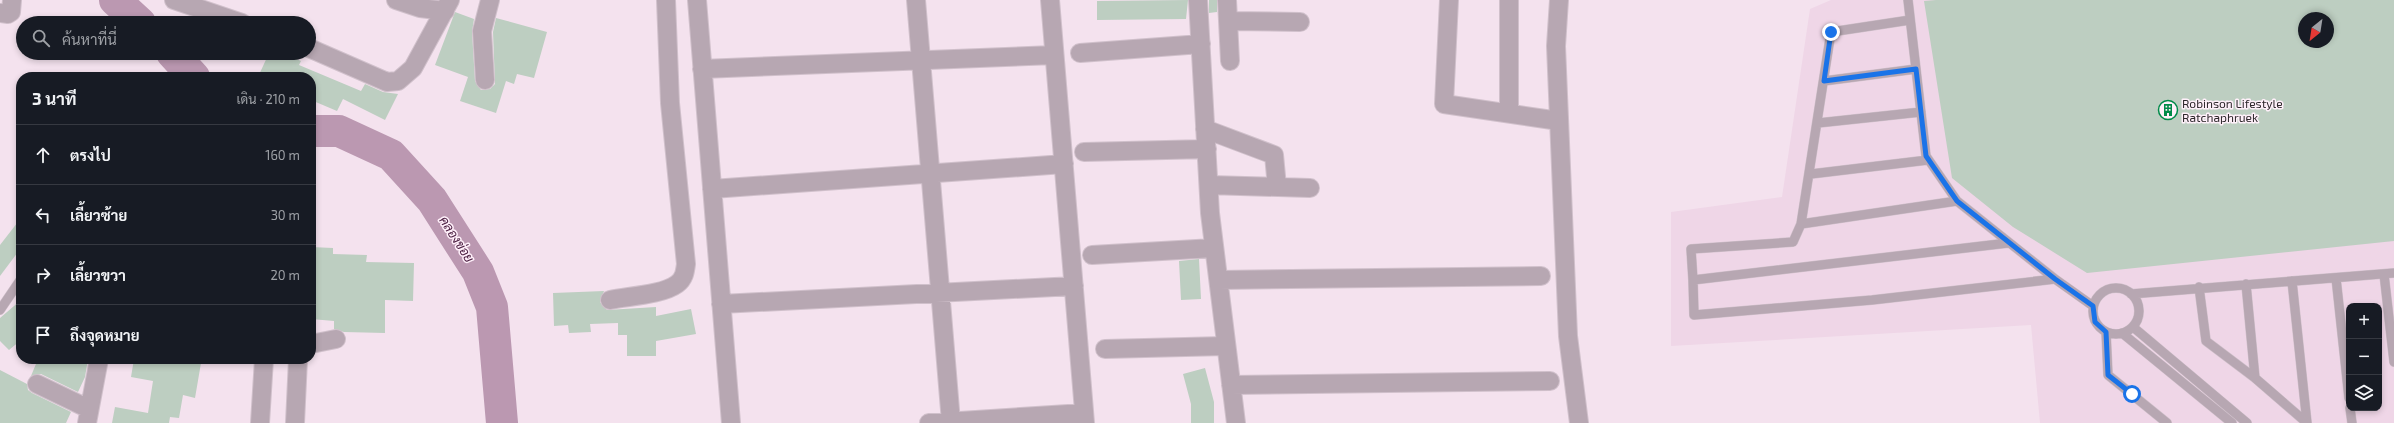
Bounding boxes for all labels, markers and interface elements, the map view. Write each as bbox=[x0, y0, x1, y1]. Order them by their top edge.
north arrow bbox=[2298, 12, 2334, 48]
search box bbox=[16, 16, 316, 60]
route end bbox=[1822, 23, 1840, 41]
icon: search bbox=[30, 27, 52, 49]
text: ค้นหาที่นี่ bbox=[62, 30, 117, 48]
text: 3 นาที bbox=[32, 88, 77, 108]
text: เดิน · 210 m bbox=[237, 91, 300, 107]
place label: Robinson Lifestyle Ratchaphruek bbox=[2182, 96, 2283, 124]
building icon: Robinson Lifestyle Ratchaphruek bbox=[2157, 99, 2179, 121]
icon: ahead bbox=[32, 144, 54, 166]
text: ตรงไป bbox=[70, 146, 111, 164]
text: 160 m bbox=[265, 147, 300, 163]
icon: left bbox=[32, 204, 54, 226]
text: เลี้ยวซ้าย bbox=[70, 206, 127, 224]
text: 30 m bbox=[271, 207, 300, 223]
water label: คลองข่อย bbox=[436, 213, 478, 266]
icon: right bbox=[32, 264, 54, 286]
text: เลี้ยวขวา bbox=[70, 266, 126, 284]
text: 20 m bbox=[271, 267, 300, 283]
map controls bbox=[2346, 303, 2382, 411]
button: + bbox=[2346, 303, 2382, 339]
icon: arrive bbox=[32, 324, 54, 346]
text: ถึงจุดหมาย bbox=[70, 326, 140, 344]
button: − bbox=[2346, 339, 2382, 375]
button: layers bbox=[2346, 375, 2382, 411]
route start bbox=[2123, 385, 2141, 403]

